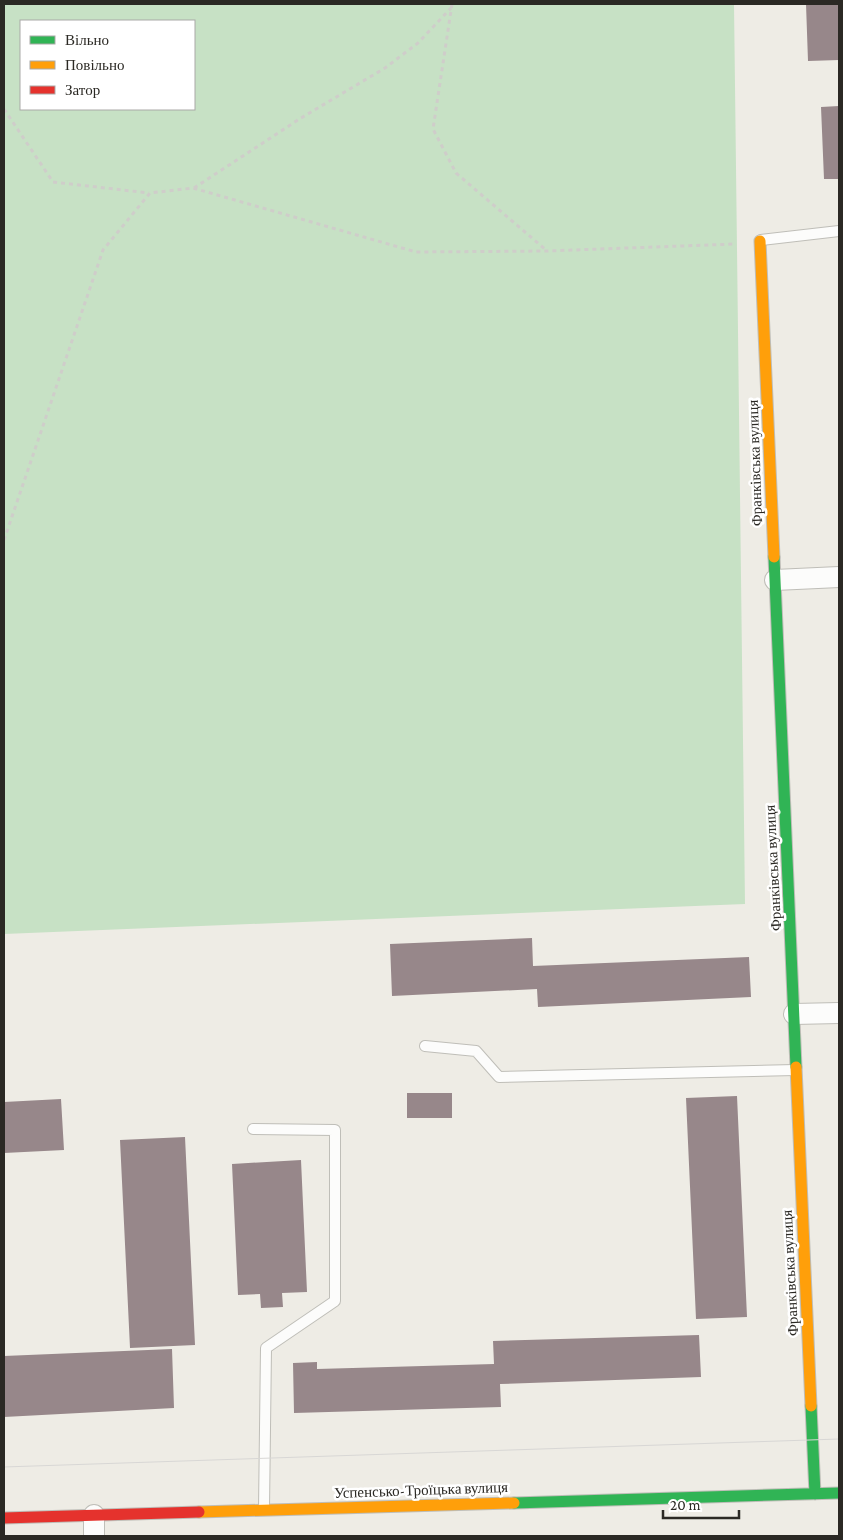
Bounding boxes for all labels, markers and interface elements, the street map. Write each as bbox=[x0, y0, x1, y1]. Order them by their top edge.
legend bbox=[20, 20, 195, 110]
text: Вільно bbox=[65, 32, 109, 48]
text: Повільно bbox=[65, 57, 124, 73]
text: Затор bbox=[65, 82, 100, 98]
street label: Франківська вулиця bbox=[745, 399, 765, 526]
street label: Франківська вулиця bbox=[762, 804, 784, 932]
street label: Франківська вулиця bbox=[779, 1209, 801, 1337]
street label: Успенсько-Троїцька вулиця bbox=[334, 1479, 508, 1501]
scale bar bbox=[663, 1488, 739, 1520]
text: 20 m bbox=[670, 1497, 701, 1513]

